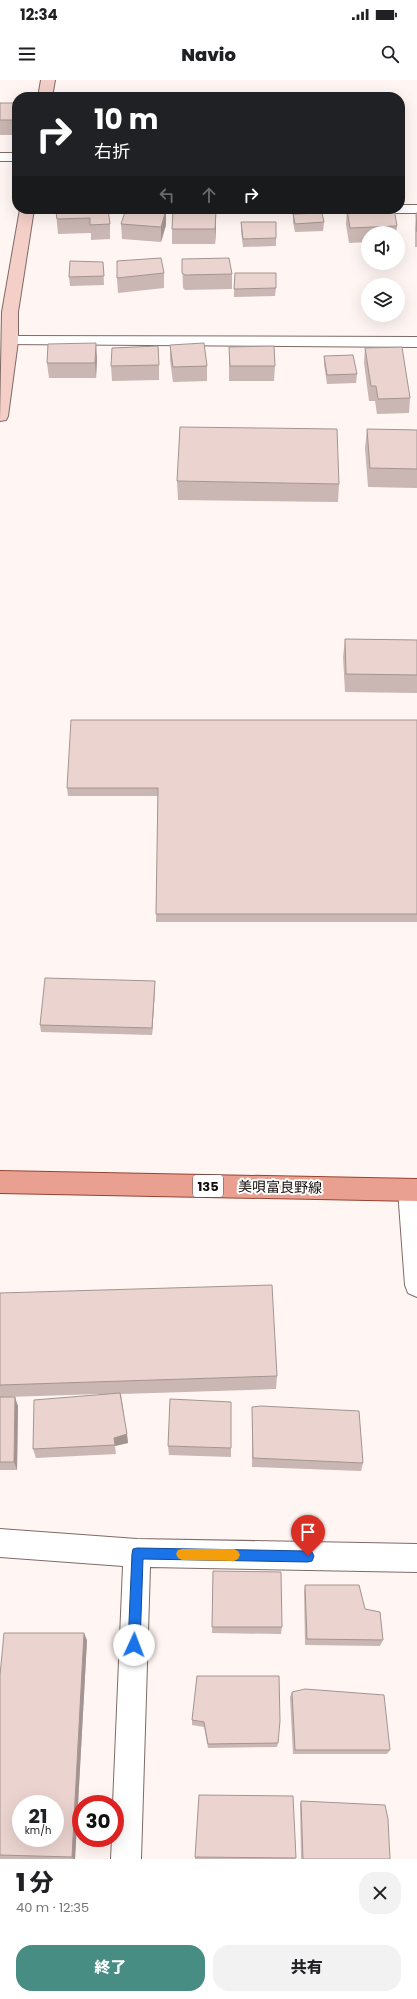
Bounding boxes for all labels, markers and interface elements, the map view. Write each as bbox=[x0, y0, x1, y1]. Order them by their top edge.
text: 12:34 bbox=[20, 4, 58, 25]
text: Navio bbox=[181, 42, 236, 67]
icon: menu bbox=[16, 43, 38, 65]
icon: search bbox=[379, 43, 401, 65]
text: 10 m bbox=[94, 100, 158, 139]
icon: right bbox=[28, 108, 80, 160]
text: 右折 bbox=[94, 139, 130, 164]
icon: left bbox=[156, 184, 178, 206]
icon: ahead bbox=[198, 184, 220, 206]
icon: right bbox=[240, 184, 262, 206]
map controls bbox=[361, 226, 405, 322]
button: sound bbox=[361, 226, 405, 270]
button: layers bbox=[361, 278, 405, 322]
road number: 135 bbox=[193, 1175, 223, 1197]
street label: 美唄富良野線 bbox=[238, 1176, 322, 1198]
pin bbox=[291, 1515, 325, 1556]
icon: arrive bbox=[297, 1521, 319, 1543]
position arrow bbox=[113, 1624, 155, 1666]
speed limit sign: 30 bbox=[72, 1795, 124, 1847]
text: 21 bbox=[29, 1802, 47, 1830]
text: km/h bbox=[25, 1823, 51, 1838]
text: 1 分 bbox=[16, 1866, 54, 1899]
button: close bbox=[359, 1872, 401, 1914]
text: 40 m · 12:35 bbox=[16, 1898, 89, 1917]
button: 終了 bbox=[16, 1945, 205, 1991]
button: 共有 bbox=[213, 1945, 401, 1991]

